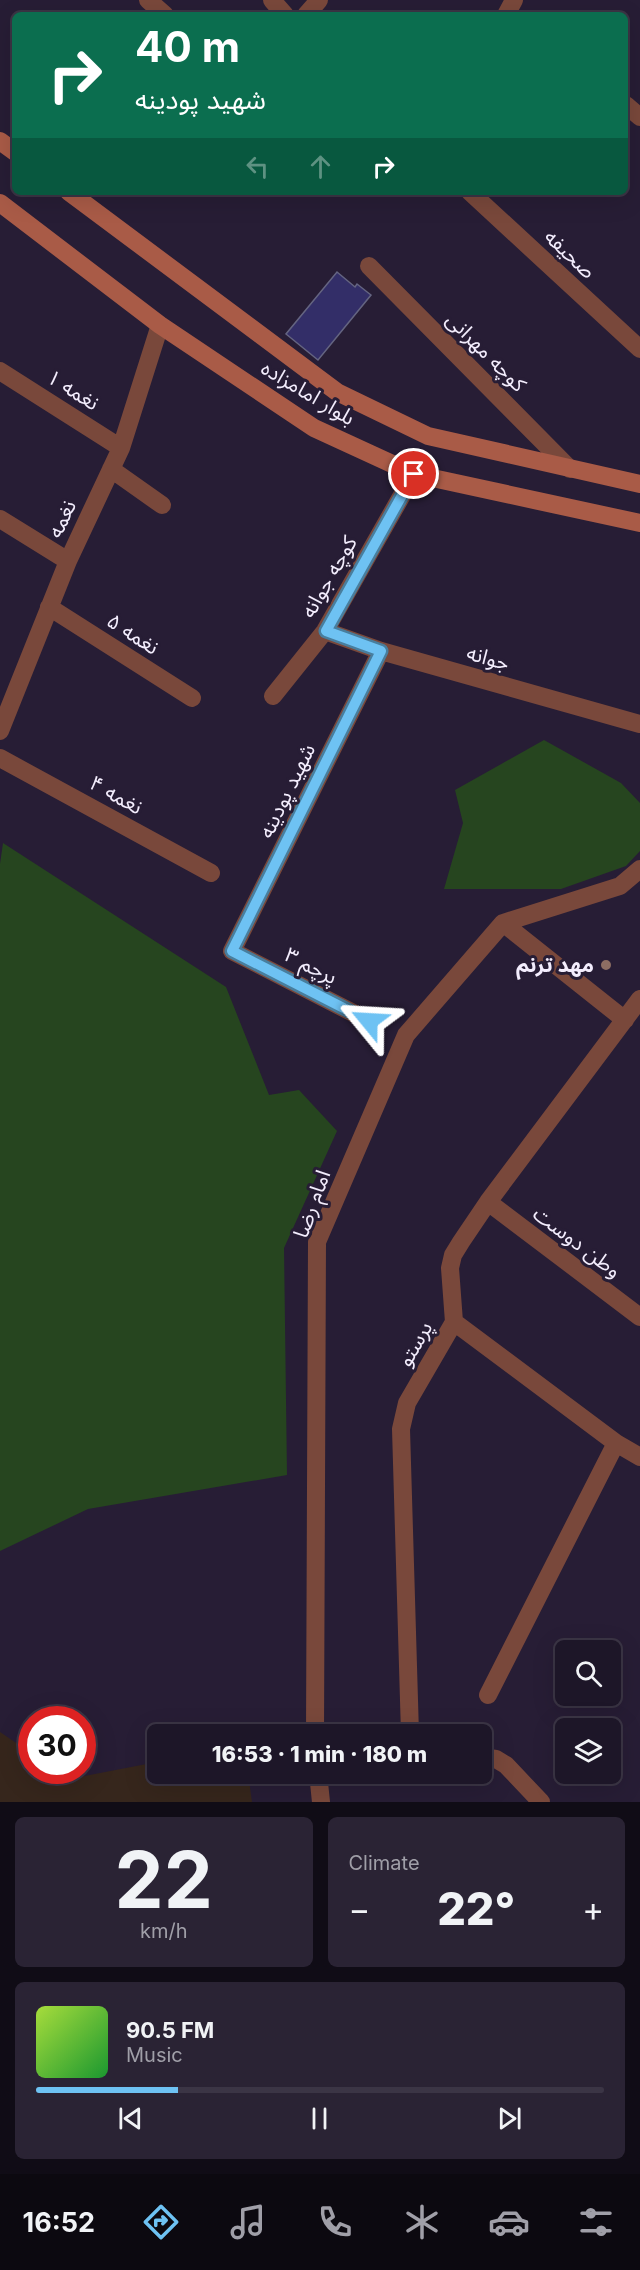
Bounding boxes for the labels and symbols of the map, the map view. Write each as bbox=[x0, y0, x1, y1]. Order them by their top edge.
street label: صحیفه bbox=[540, 224, 601, 284]
street label: کوچه مهرانی bbox=[440, 307, 532, 398]
street label: بلوار امامزاده bbox=[257, 355, 360, 430]
street label: نغمه ۱ bbox=[43, 364, 104, 415]
pin bbox=[388, 448, 439, 499]
street label: نغمه bbox=[42, 496, 81, 542]
street label: کوچه جوانه bbox=[295, 531, 363, 623]
street label: نغمه ۵ bbox=[103, 608, 164, 660]
street label: جوانه bbox=[464, 640, 512, 675]
street label: شهید پودینه bbox=[253, 739, 321, 843]
street label: نغمه ۴ bbox=[85, 770, 147, 819]
street label: پرچم ۳ bbox=[279, 942, 342, 992]
place label: مهد ترنم bbox=[516, 952, 594, 980]
marker: مهد ترنم bbox=[599, 958, 613, 972]
position arrow bbox=[337, 989, 401, 1053]
street label: امام رضا bbox=[288, 1166, 339, 1243]
street label: وطن دوست bbox=[528, 1200, 626, 1283]
street label: پرستو bbox=[392, 1317, 438, 1371]
speed limit sign: 30 bbox=[18, 1706, 96, 1784]

